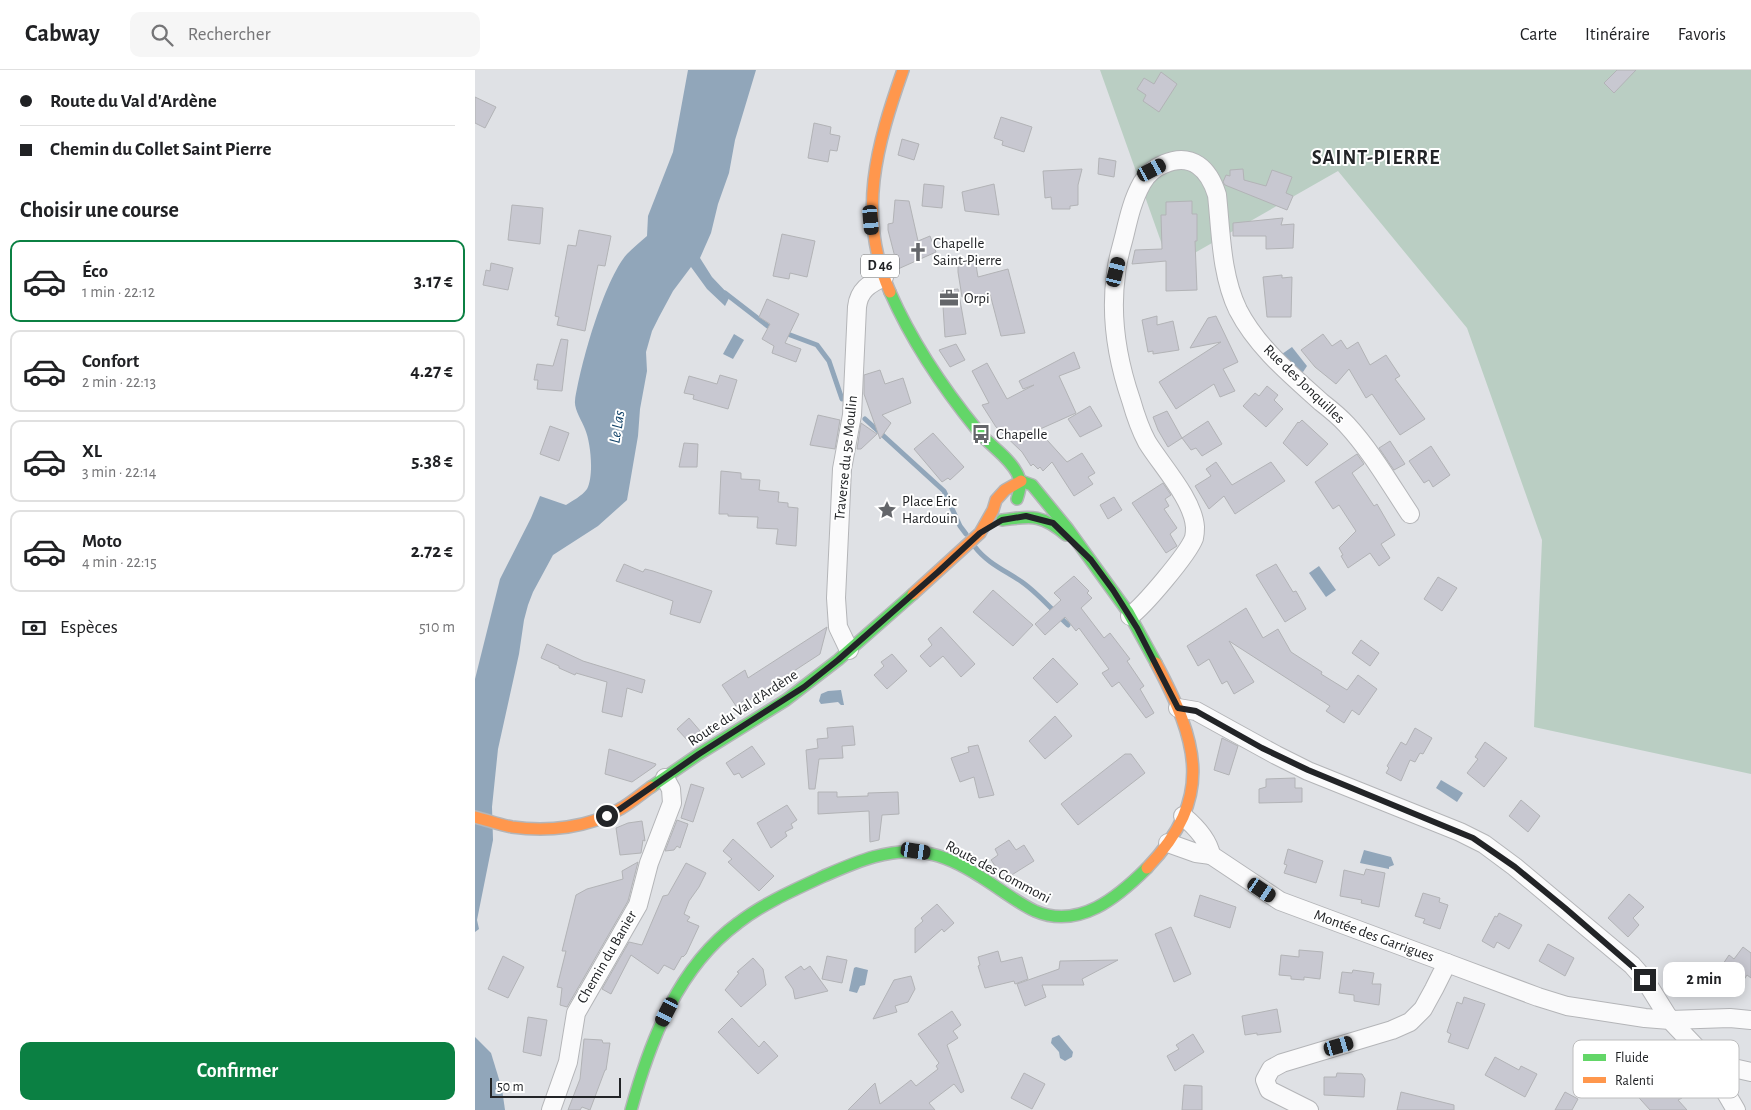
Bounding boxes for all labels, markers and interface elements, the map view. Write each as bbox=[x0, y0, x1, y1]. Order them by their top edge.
search box bbox=[130, 12, 480, 57]
icon: search bbox=[148, 21, 176, 49]
text: Cabway bbox=[25, 22, 100, 46]
text: Rechercher bbox=[188, 25, 271, 44]
text: Carte bbox=[1520, 26, 1557, 44]
text: Itinéraire bbox=[1585, 26, 1650, 44]
text: Favoris bbox=[1678, 26, 1726, 44]
text: Route du Val d'Ardène bbox=[50, 92, 217, 111]
text: Chemin du Collet Saint Pierre bbox=[50, 140, 271, 159]
district label: SAINT-PIERRE bbox=[1312, 148, 1440, 168]
car bbox=[1135, 156, 1168, 184]
text: Choisir une course bbox=[20, 199, 179, 221]
car bbox=[862, 204, 879, 236]
place label: Chapelle Saint-Pierre bbox=[933, 236, 1002, 268]
church icon: Chapelle Saint-Pierre bbox=[907, 241, 929, 263]
road number: D 46 bbox=[861, 255, 899, 278]
car bbox=[1105, 256, 1126, 288]
icon: car bbox=[22, 259, 67, 304]
text: Éco bbox=[82, 262, 108, 281]
text: 3.17 € bbox=[414, 272, 453, 291]
text: 1 min · 22:12 bbox=[82, 284, 155, 300]
office icon: Orpi bbox=[938, 287, 960, 309]
place label: Orpi bbox=[964, 291, 990, 306]
street label: Rue des Jonquilles bbox=[1261, 342, 1347, 426]
icon: car bbox=[22, 349, 67, 394]
text: Confort bbox=[82, 352, 139, 371]
text: 4.27 € bbox=[410, 362, 453, 381]
text: 2 min · 22:13 bbox=[82, 374, 156, 390]
street label: Traverse du 5e Moulin bbox=[832, 395, 860, 521]
water label: Le Las bbox=[607, 410, 627, 444]
bus stop icon: Chapelle bbox=[970, 423, 992, 445]
place label: Chapelle bbox=[996, 427, 1047, 442]
icon: car bbox=[22, 439, 67, 484]
text: XL bbox=[82, 442, 102, 461]
text: 5.38 € bbox=[411, 452, 453, 471]
text: 3 min · 22:14 bbox=[82, 464, 157, 480]
place label: Place Eric Hardouin bbox=[902, 494, 958, 526]
place icon: Place Eric Hardouin bbox=[876, 499, 898, 521]
icon: car bbox=[22, 529, 67, 574]
text: Moto bbox=[82, 532, 122, 551]
text: 2.72 € bbox=[411, 542, 453, 561]
text: 4 min · 22:15 bbox=[82, 554, 157, 570]
icon: cash bbox=[20, 614, 48, 642]
text: Espèces bbox=[60, 618, 118, 637]
text: 510 m bbox=[419, 619, 455, 635]
street label: Route du Val d'Ardène bbox=[685, 667, 801, 749]
route start bbox=[596, 805, 618, 827]
street label: Route des Commoni bbox=[943, 838, 1053, 906]
car bbox=[900, 841, 931, 861]
car bbox=[1245, 875, 1278, 905]
street label: Montée des Garrigues bbox=[1312, 907, 1436, 965]
street label: Chemin du Banier bbox=[574, 908, 640, 1006]
callout: 2 min bbox=[1663, 962, 1745, 998]
route end bbox=[1634, 969, 1656, 991]
text: 2 min bbox=[1686, 971, 1722, 987]
car bbox=[653, 995, 680, 1029]
car bbox=[1322, 1035, 1355, 1057]
legend bbox=[1573, 1040, 1739, 1098]
button: Confirmer bbox=[20, 1042, 455, 1100]
text: Fluide bbox=[1615, 1051, 1649, 1065]
text: Ralenti bbox=[1615, 1074, 1654, 1088]
scale bar bbox=[490, 1075, 621, 1098]
text: 50 m bbox=[497, 1080, 524, 1094]

